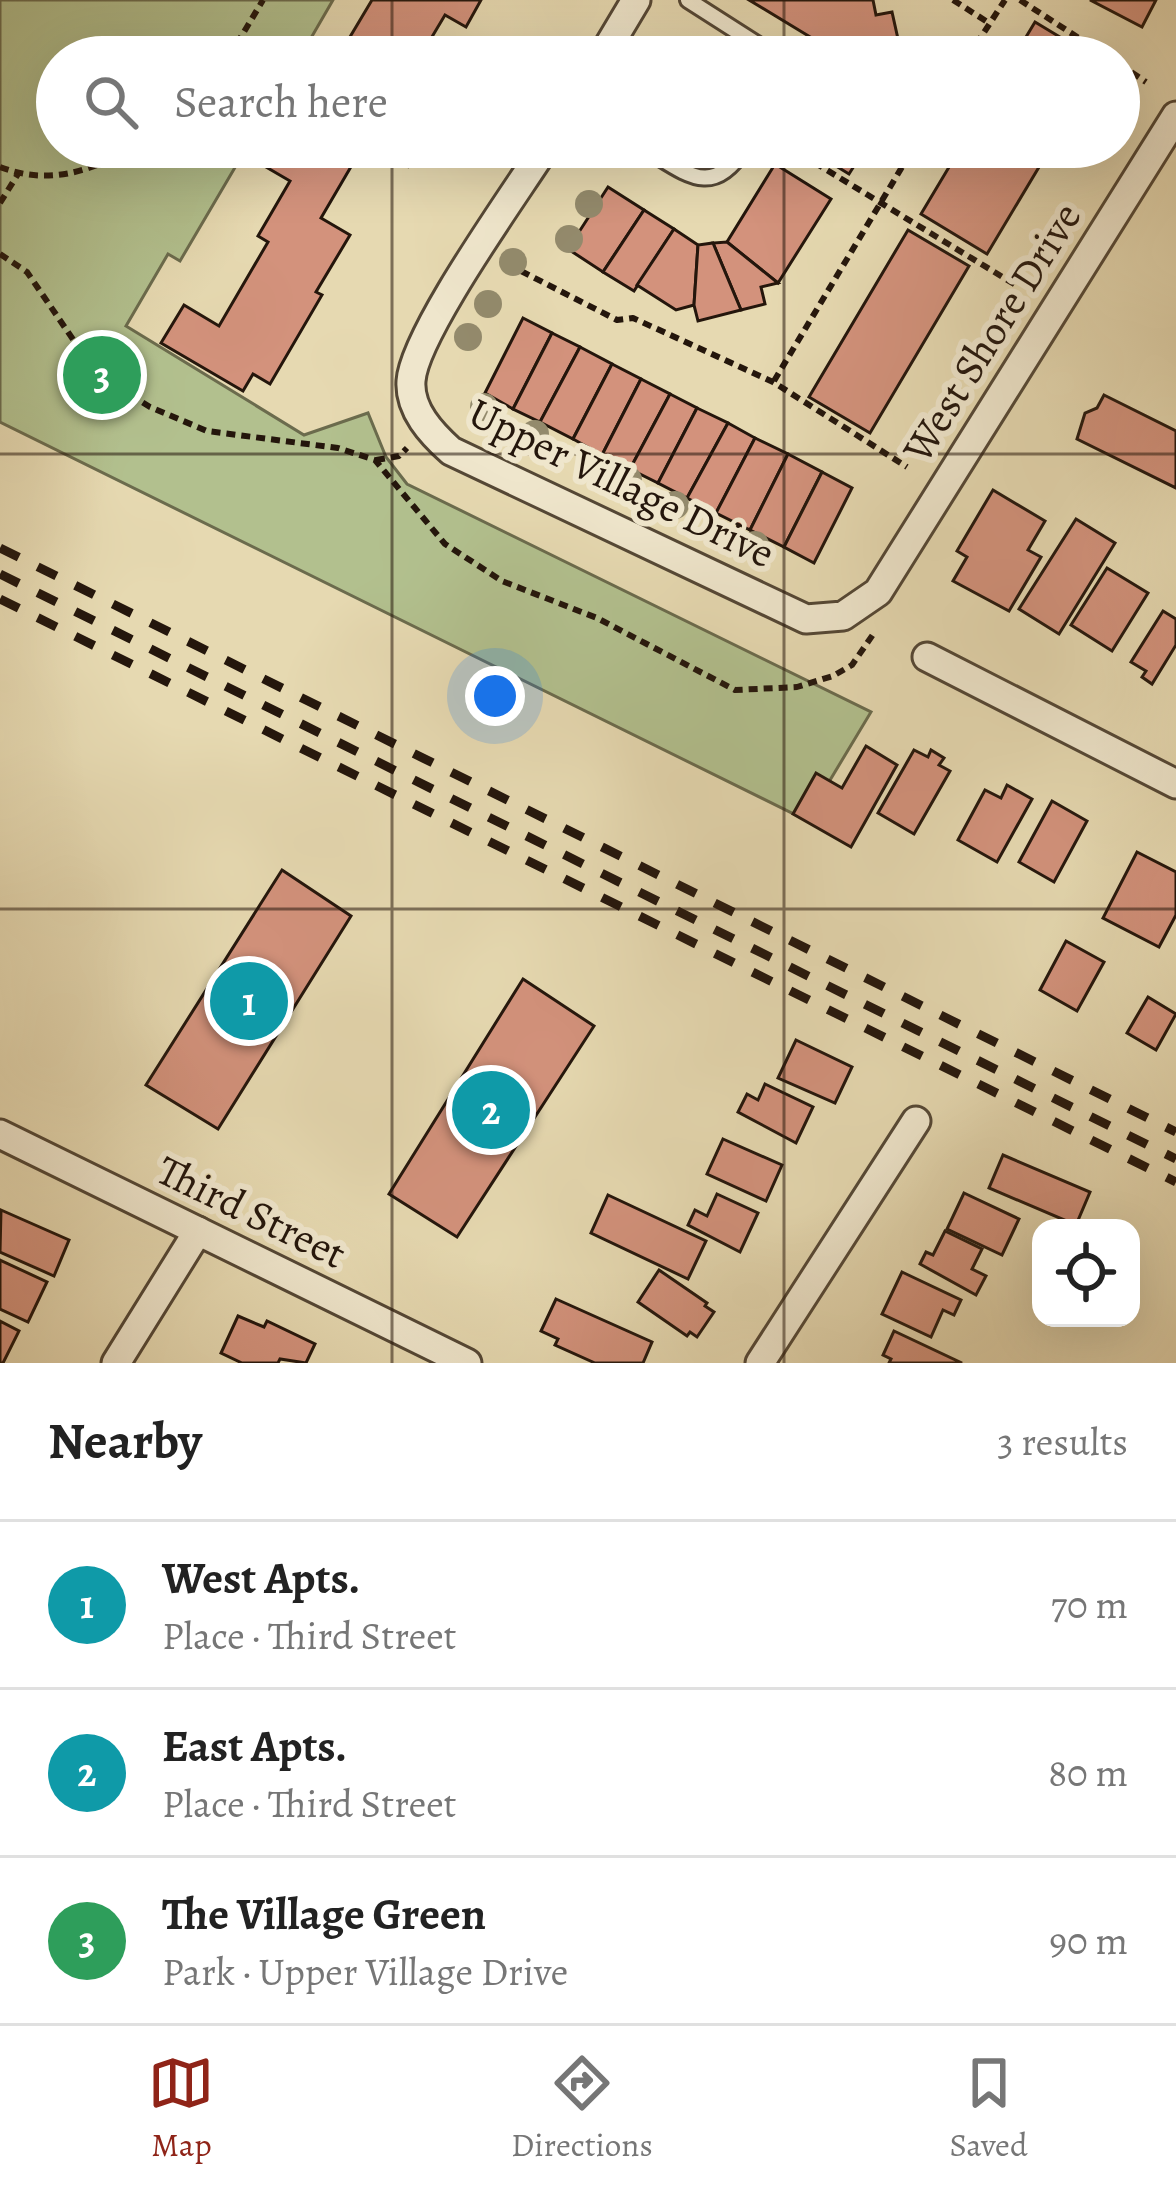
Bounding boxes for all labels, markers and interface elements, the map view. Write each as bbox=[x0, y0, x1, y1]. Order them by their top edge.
search box bbox=[36, 36, 1140, 168]
icon: search bbox=[78, 69, 144, 135]
text: Search here bbox=[174, 71, 388, 133]
street label: West Shore Drive bbox=[888, 192, 1094, 474]
pin: 3 bbox=[63, 330, 141, 420]
street label: Upper Village Drive bbox=[459, 384, 784, 581]
your location bbox=[465, 666, 525, 726]
pin: 1 bbox=[210, 956, 288, 1046]
pin: 2 bbox=[452, 1065, 530, 1155]
street label: Third Street bbox=[148, 1141, 356, 1282]
map controls bbox=[1032, 1219, 1140, 1327]
button: locate bbox=[1032, 1219, 1140, 1327]
text: Nearby bbox=[48, 1406, 202, 1476]
text: 3 results bbox=[997, 1415, 1128, 1468]
text: West Apts. bbox=[162, 1547, 360, 1609]
text: 1 bbox=[80, 1578, 94, 1631]
text: 70 m bbox=[1051, 1578, 1128, 1631]
text: Place · Third Street bbox=[162, 1609, 457, 1662]
text: East Apts. bbox=[162, 1715, 347, 1777]
text: 2 bbox=[78, 1746, 96, 1799]
text: 80 m bbox=[1048, 1746, 1128, 1799]
text: Place · Third Street bbox=[162, 1777, 457, 1830]
text: The Village Green bbox=[162, 1883, 486, 1945]
text: 3 bbox=[79, 1914, 95, 1967]
text: 90 m bbox=[1049, 1914, 1128, 1967]
text: Park · Upper Village Drive bbox=[162, 1945, 568, 1998]
tab: Map bbox=[148, 2050, 214, 2167]
tab: Directions bbox=[511, 2050, 653, 2167]
tab: Saved bbox=[949, 2050, 1028, 2167]

